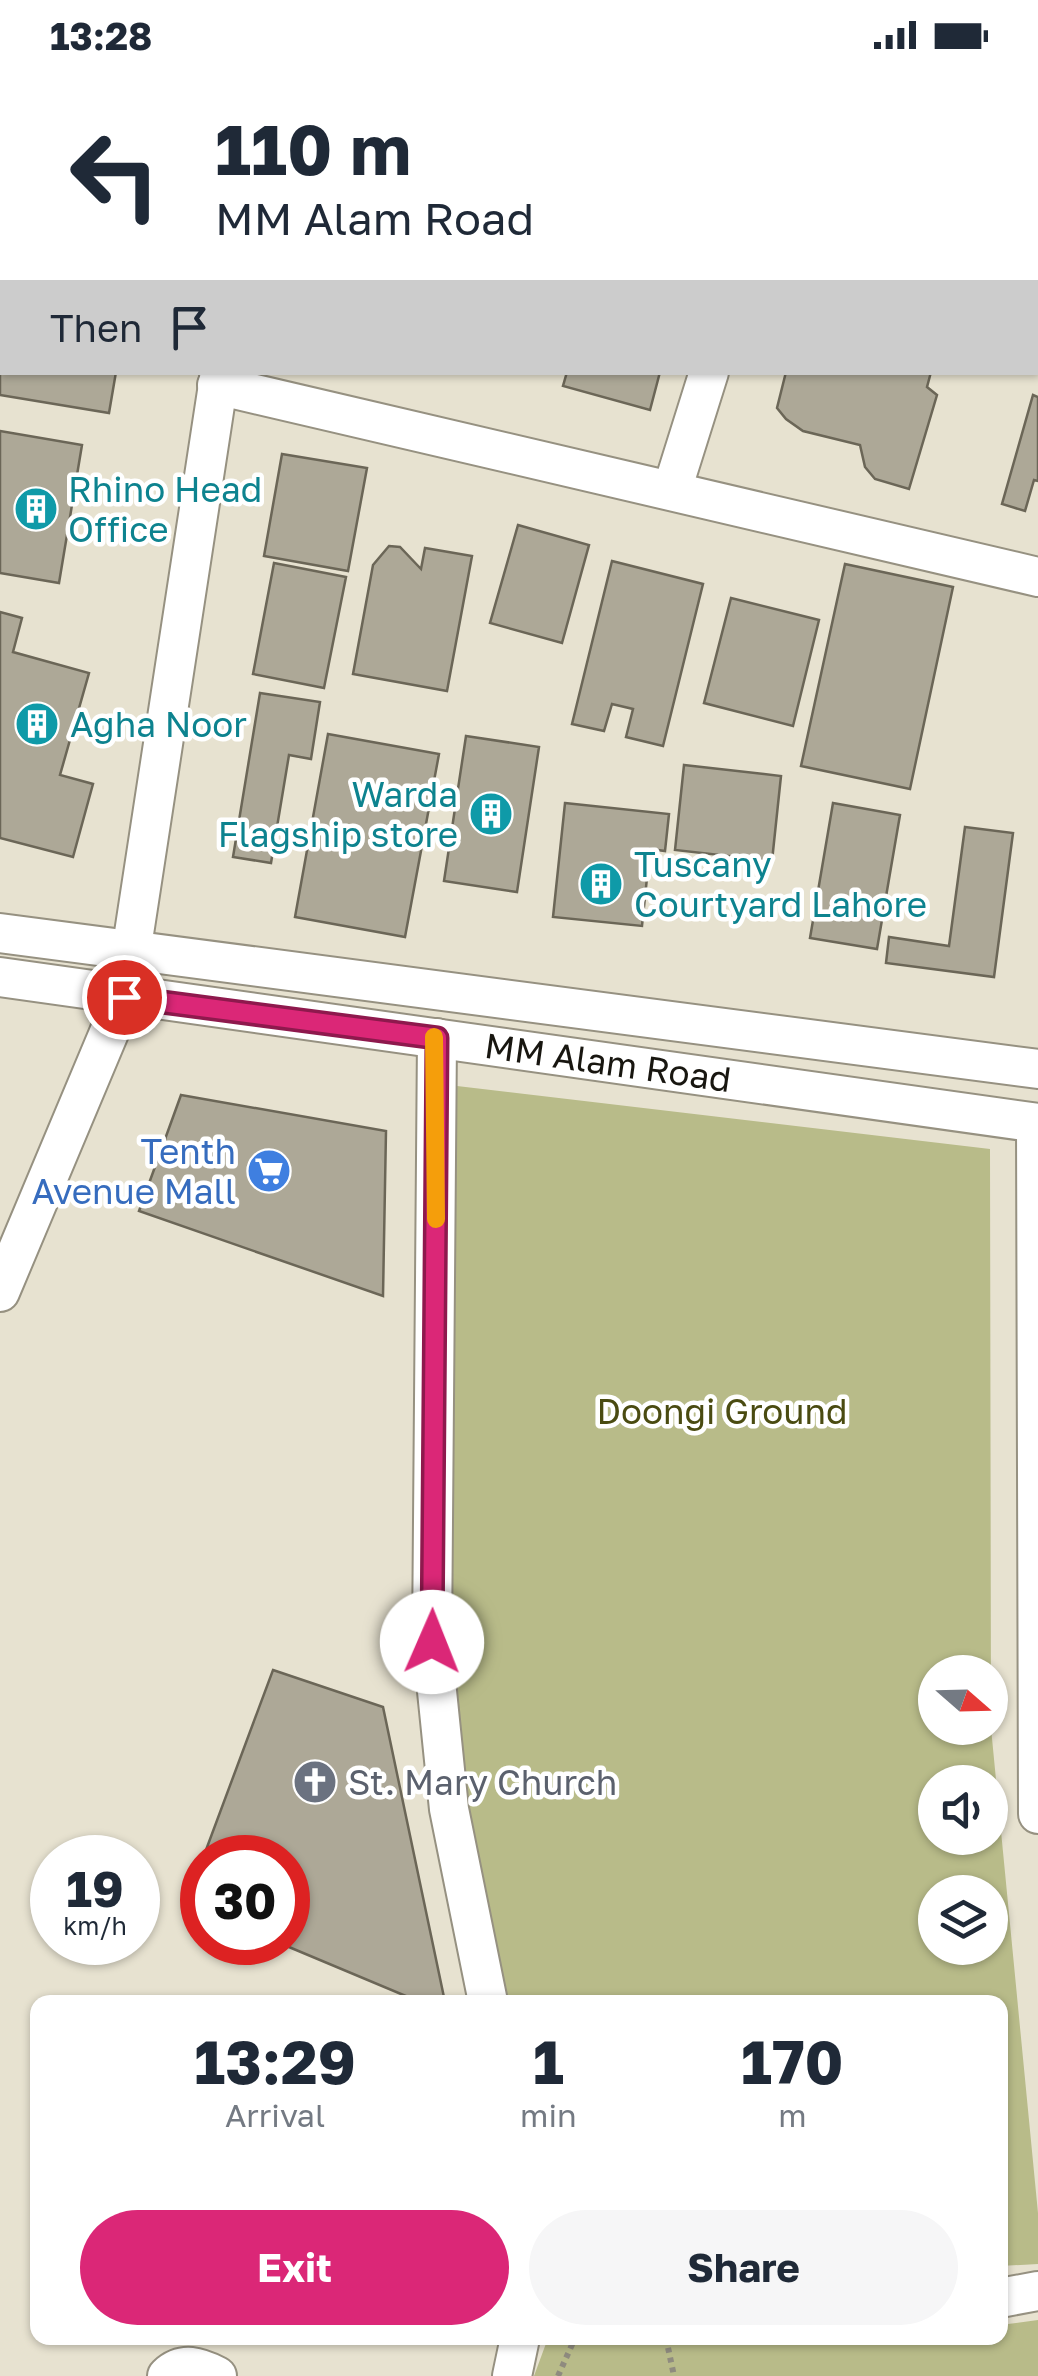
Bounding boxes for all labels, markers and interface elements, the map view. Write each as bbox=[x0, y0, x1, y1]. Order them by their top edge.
text: 13:28 bbox=[50, 13, 152, 58]
text: 110 m bbox=[215, 106, 411, 190]
icon: left bbox=[50, 110, 180, 240]
text: MM Alam Road bbox=[215, 191, 534, 245]
icon: arrive bbox=[162, 300, 217, 355]
text: Then bbox=[50, 305, 142, 350]
place label: Rhino Head Office bbox=[68, 468, 262, 550]
building icon: Rhino Head Office bbox=[13, 486, 59, 532]
building icon: Agha Noor bbox=[14, 701, 60, 747]
place label: Agha Noor bbox=[70, 703, 247, 745]
place label: Warda Flagship store bbox=[218, 773, 458, 855]
building icon: Warda Flagship store bbox=[468, 791, 514, 837]
place label: Tuscany Courtyard Lahore bbox=[634, 843, 927, 925]
building icon: Tuscany Courtyard Lahore bbox=[578, 861, 624, 907]
pin bbox=[82, 955, 167, 1040]
icon: arrive bbox=[97, 970, 152, 1025]
street label: MM Alam Road bbox=[482, 1024, 734, 1100]
place label: Tenth Avenue Mall bbox=[31, 1130, 236, 1212]
supermarket icon: Tenth Avenue Mall bbox=[246, 1148, 292, 1194]
park label: Doongi Ground bbox=[597, 1390, 847, 1432]
position arrow bbox=[380, 1590, 484, 1694]
north arrow bbox=[918, 1655, 1008, 1745]
map controls bbox=[918, 1655, 1008, 1965]
church icon: St. Mary Church bbox=[292, 1759, 338, 1805]
place label: St. Mary Church bbox=[348, 1761, 617, 1803]
button: sound bbox=[918, 1765, 1008, 1855]
speed limit sign: 30 bbox=[180, 1835, 310, 1965]
text: 19 bbox=[66, 1858, 124, 1918]
button: layers bbox=[918, 1875, 1008, 1965]
text: km/h bbox=[63, 1910, 127, 1941]
text: 13:29 bbox=[194, 2025, 356, 2097]
text: 1 bbox=[533, 2025, 564, 2097]
text: 170 bbox=[741, 2025, 844, 2097]
text: Arrival bbox=[225, 2096, 325, 2134]
text: min bbox=[520, 2096, 577, 2134]
text: m bbox=[778, 2096, 806, 2134]
button: Exit bbox=[80, 2210, 509, 2325]
button: Share bbox=[529, 2210, 958, 2325]

